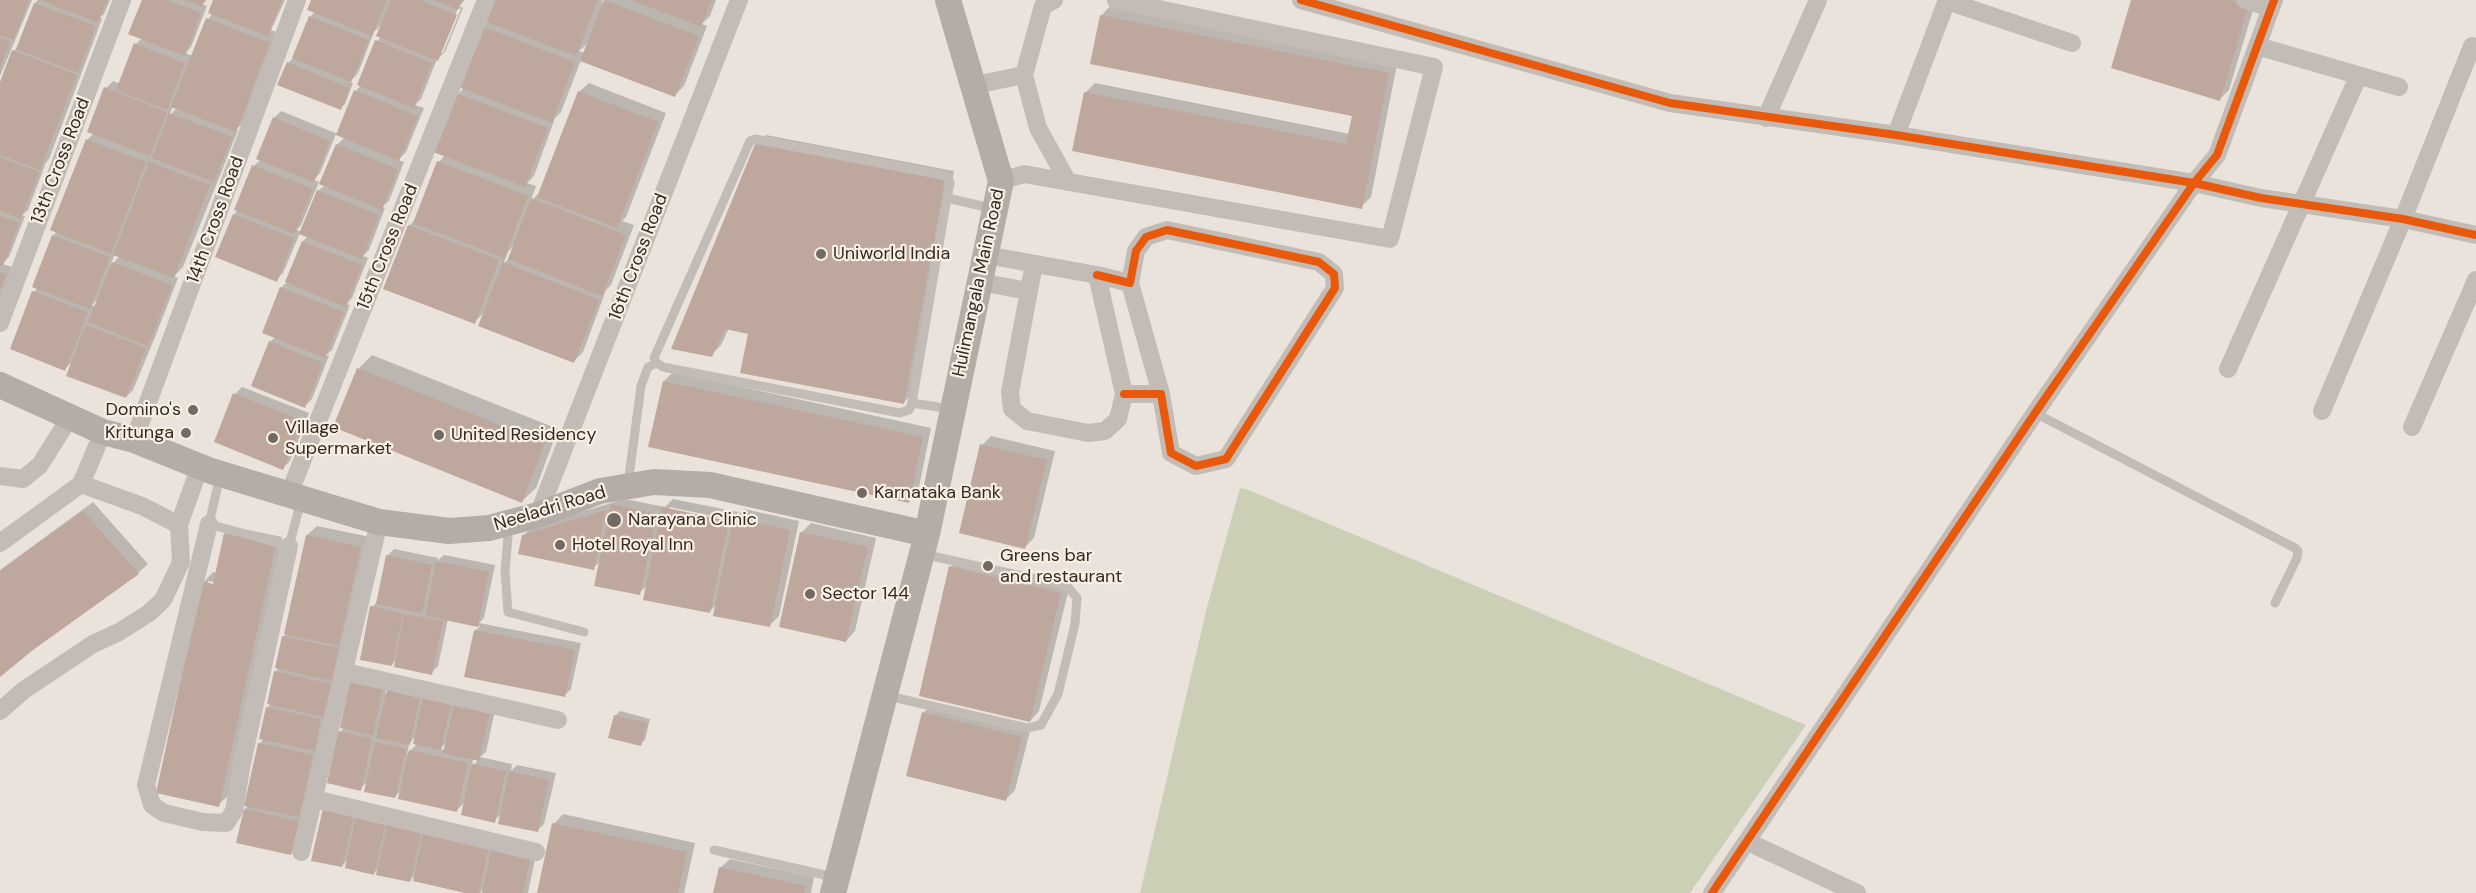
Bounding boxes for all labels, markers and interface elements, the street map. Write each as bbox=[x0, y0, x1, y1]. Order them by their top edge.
street label: 13th Cross Road bbox=[27, 95, 95, 227]
street label: 14th Cross Road bbox=[183, 154, 249, 286]
street label: 15th Cross Road bbox=[353, 181, 423, 313]
street label: Hulimangala Main Road bbox=[949, 187, 1009, 379]
street label: 16th Cross Road bbox=[605, 191, 673, 323]
place label: Uniworld India bbox=[833, 243, 950, 265]
marker: Uniworld India bbox=[814, 247, 828, 261]
place label: Domino's bbox=[105, 399, 181, 421]
marker: Domino's bbox=[186, 403, 200, 417]
place label: Village Supermarket bbox=[285, 417, 392, 460]
place label: Kritunga bbox=[105, 422, 174, 444]
place label: United Residency bbox=[451, 424, 596, 446]
marker: Kritunga bbox=[179, 426, 193, 440]
marker: United Residency bbox=[432, 428, 446, 442]
marker: Village Supermarket bbox=[266, 431, 280, 445]
street label: Neeladri Road bbox=[492, 482, 608, 536]
place label: Karnataka Bank bbox=[874, 482, 1001, 504]
marker: Karnataka Bank bbox=[855, 486, 869, 500]
place label: Narayana Clinic bbox=[628, 509, 757, 531]
marker: Narayana Clinic bbox=[605, 511, 623, 529]
place label: Hotel Royal Inn bbox=[572, 534, 693, 556]
marker: Hotel Royal Inn bbox=[553, 538, 567, 552]
place label: Greens bar and restaurant bbox=[1000, 545, 1122, 588]
marker: Greens bar and restaurant bbox=[981, 559, 995, 573]
place label: Sector 144 bbox=[822, 583, 909, 605]
marker: Sector 144 bbox=[803, 587, 817, 601]

